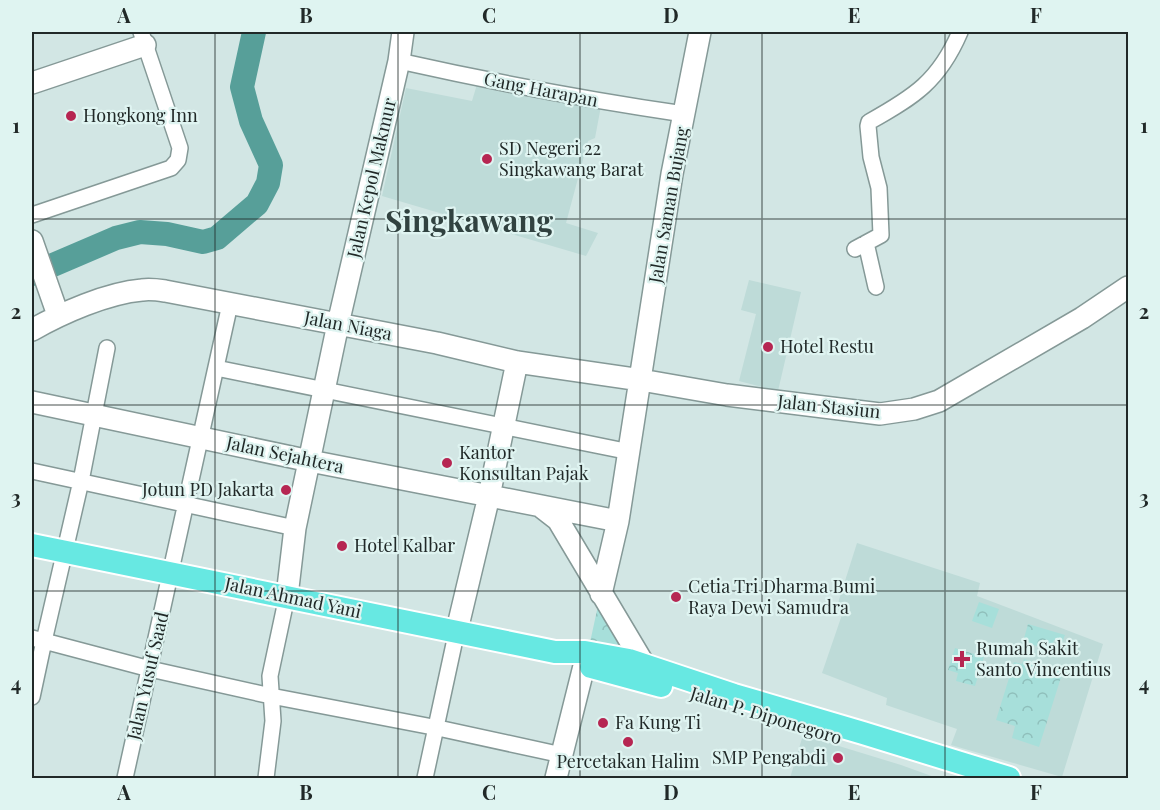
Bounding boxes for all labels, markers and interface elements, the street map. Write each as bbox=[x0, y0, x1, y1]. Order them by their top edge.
text: A bbox=[116, 1, 131, 28]
text: B bbox=[299, 1, 313, 28]
text: C bbox=[482, 1, 496, 28]
text: D bbox=[663, 1, 679, 28]
text: E bbox=[848, 1, 860, 28]
text: F bbox=[1030, 1, 1042, 28]
street label: Gang Harapan bbox=[482, 66, 601, 112]
street label: Jalan Kepol Makmur bbox=[341, 95, 401, 261]
place label: Hongkong Inn bbox=[83, 103, 198, 127]
marker: Hongkong Inn bbox=[64, 109, 78, 123]
text: 1 bbox=[12, 111, 20, 138]
text: 1 bbox=[1140, 111, 1148, 138]
street label: Jalan Saman Bujang bbox=[642, 124, 694, 286]
place label: SD Negeri 22 Singkawang Barat bbox=[499, 136, 644, 181]
marker: SD Negeri 22 Singkawang Barat bbox=[480, 152, 494, 166]
district label: Singkawang bbox=[385, 200, 553, 240]
text: 2 bbox=[11, 297, 21, 324]
text: 2 bbox=[1139, 297, 1149, 324]
street label: Jalan Niaga bbox=[301, 305, 394, 345]
place label: Hotel Restu bbox=[780, 334, 874, 358]
marker: Hotel Restu bbox=[761, 340, 775, 354]
street label: Jalan Stasiun bbox=[775, 389, 882, 423]
street label: Jalan Sejahtera bbox=[223, 430, 346, 478]
place label: Kantor Konsultan Pajak bbox=[459, 440, 589, 485]
marker: Kantor Konsultan Pajak bbox=[440, 456, 454, 470]
place label: Jotun PD Jakarta bbox=[141, 477, 274, 501]
text: 3 bbox=[11, 483, 21, 510]
marker: Jotun PD Jakarta bbox=[279, 483, 293, 497]
text: 3 bbox=[1139, 483, 1149, 510]
place label: Hotel Kalbar bbox=[354, 533, 455, 557]
marker: Hotel Kalbar bbox=[335, 539, 349, 553]
street label: Jalan Ahmad Yani bbox=[222, 571, 364, 623]
place label: Cetia Tri Dharma Bumi Raya Dewi Samudra bbox=[688, 574, 875, 619]
marker: Cetia Tri Dharma Bumi Raya Dewi Samudra bbox=[669, 590, 683, 604]
street label: Jalan Yusuf Saad bbox=[120, 609, 174, 743]
place label: Rumah Sakit Santo Vincentius bbox=[976, 636, 1111, 681]
marker: Rumah Sakit Santo Vincentius bbox=[953, 650, 971, 668]
text: 4 bbox=[11, 669, 21, 696]
text: 4 bbox=[1139, 669, 1149, 696]
street label: Jalan P. Diponegoro bbox=[687, 680, 845, 750]
place label: Fa Kung Ti bbox=[615, 710, 701, 734]
marker: Fa Kung Ti bbox=[596, 716, 610, 730]
marker: Percetakan Halim bbox=[621, 735, 635, 749]
place label: SMP Pengabdi bbox=[712, 745, 826, 769]
place label: Percetakan Halim bbox=[556, 749, 700, 773]
marker: SMP Pengabdi bbox=[831, 751, 845, 765]
text: A bbox=[116, 778, 131, 805]
text: B bbox=[299, 778, 313, 805]
text: C bbox=[482, 778, 496, 805]
text: D bbox=[663, 778, 679, 805]
text: E bbox=[848, 778, 860, 805]
text: F bbox=[1030, 778, 1042, 805]

